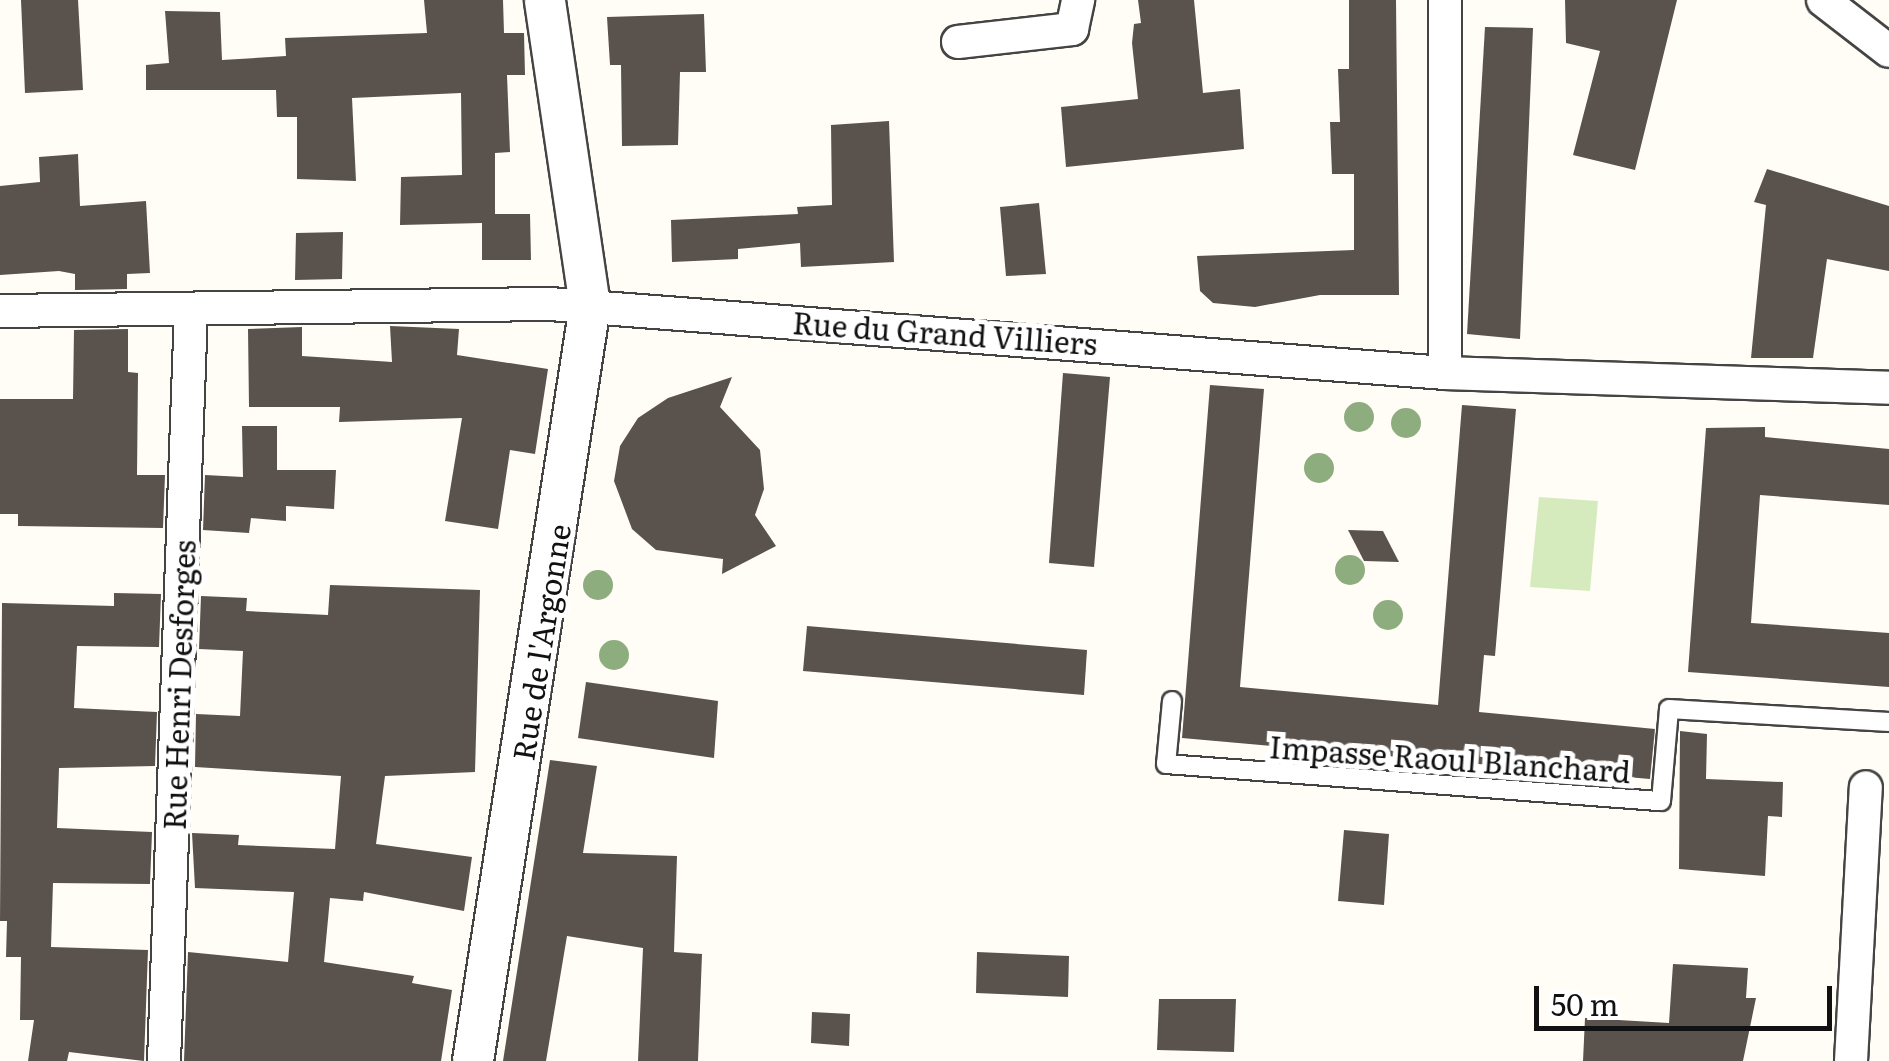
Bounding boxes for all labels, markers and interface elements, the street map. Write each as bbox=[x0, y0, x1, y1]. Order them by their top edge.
street label: Rue du Grand Villiers bbox=[791, 303, 1099, 361]
street label: Rue de l'Argonne bbox=[504, 521, 576, 763]
street label: Rue Henri Desforges bbox=[155, 539, 201, 831]
street label: Impasse Raoul Blanchard bbox=[1268, 727, 1632, 789]
scale bar bbox=[1539, 966, 1836, 1028]
text: 50 m bbox=[1551, 981, 1619, 1025]

